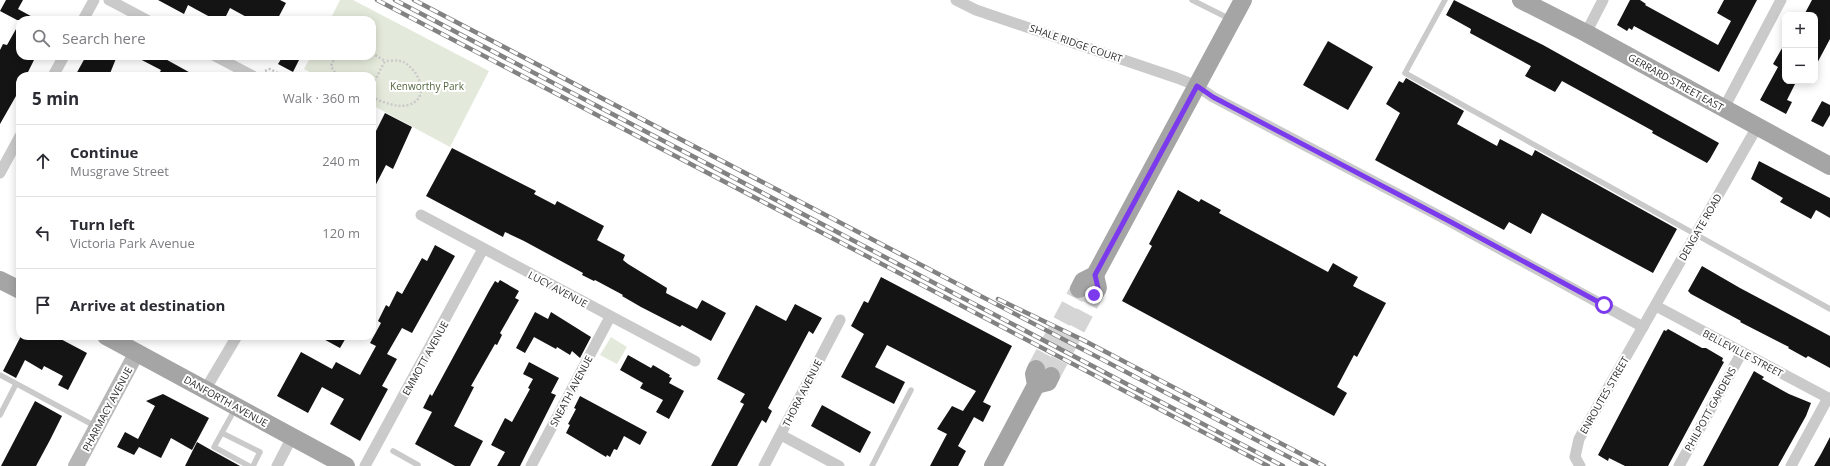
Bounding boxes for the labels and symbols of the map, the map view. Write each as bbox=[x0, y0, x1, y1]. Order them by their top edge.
street label: SHALE RIDGE COURT bbox=[1028, 21, 1125, 66]
street label: GERRARD STREET EAST bbox=[1626, 50, 1727, 114]
park label: Kenworthy Park bbox=[390, 79, 465, 93]
street label: DENGATE ROAD bbox=[1675, 191, 1725, 263]
street label: LUCY AVENUE bbox=[526, 268, 590, 310]
route end bbox=[1085, 286, 1103, 304]
route start bbox=[1595, 296, 1613, 314]
street label: EMMOTT AVENUE bbox=[399, 318, 451, 398]
street label: BELLEVILLE STREET bbox=[1700, 326, 1786, 380]
street label: SNEATH AVENUE bbox=[546, 353, 596, 429]
street label: ENROUTES STREET bbox=[1576, 353, 1632, 436]
street label: THORA AVENUE bbox=[779, 357, 825, 429]
street label: PHARMACY AVENUE bbox=[79, 364, 135, 454]
street label: PHILPOTT GARDENS bbox=[1681, 364, 1739, 454]
street label: DANFORTH AVENUE bbox=[182, 372, 270, 430]

